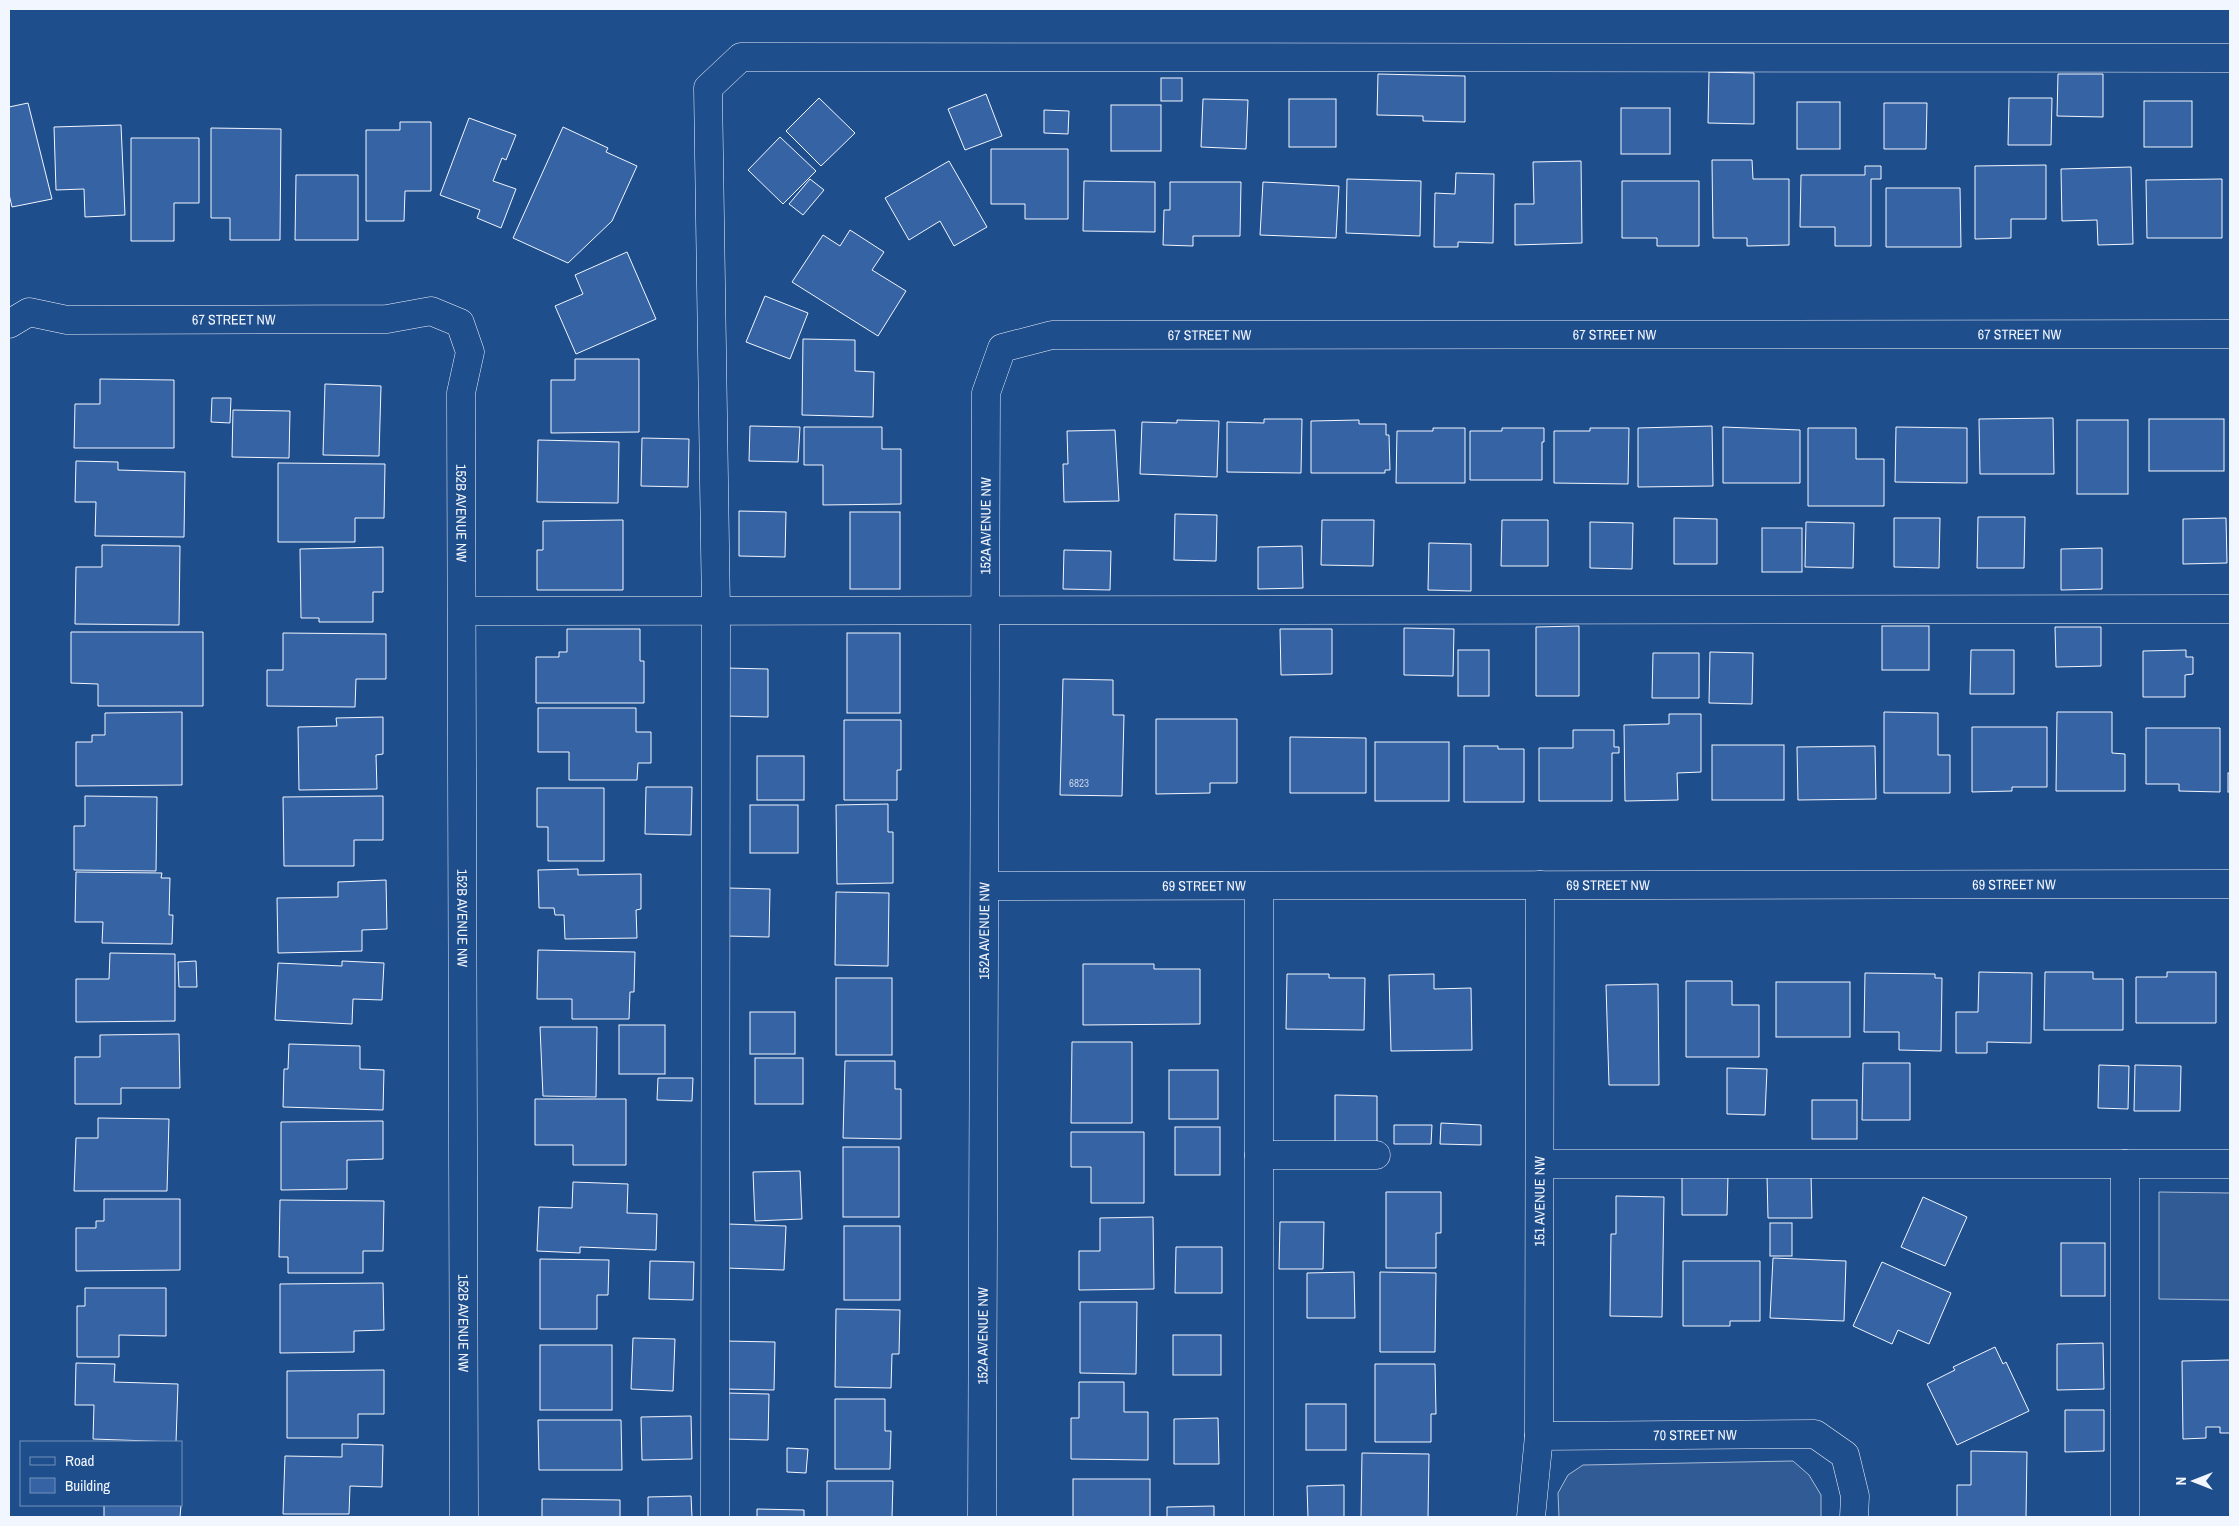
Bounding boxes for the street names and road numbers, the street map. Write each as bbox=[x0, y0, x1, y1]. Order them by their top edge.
street label: 67 STREET NW bbox=[192, 310, 276, 329]
street label: 67 STREET NW bbox=[1573, 325, 1656, 344]
street label: 67 STREET NW bbox=[1978, 325, 2061, 343]
street label: 67 STREET NW bbox=[1168, 326, 1251, 344]
street label: 152B AVENUE NW bbox=[452, 464, 470, 562]
street label: 152A AVENUE NW bbox=[976, 477, 995, 575]
street label: 152B AVENUE NW bbox=[453, 869, 472, 967]
street label: 69 STREET NW bbox=[1972, 875, 2056, 893]
street label: 69 STREET NW bbox=[1566, 876, 1650, 894]
street label: 69 STREET NW bbox=[1162, 877, 1246, 895]
street label: 152A AVENUE NW bbox=[975, 882, 993, 980]
street label: 151 AVENUE NW bbox=[1530, 1156, 1549, 1247]
street label: 152B AVENUE NW bbox=[454, 1274, 473, 1372]
street label: 152A AVENUE NW bbox=[973, 1287, 992, 1385]
street label: 70 STREET NW bbox=[1653, 1426, 1737, 1444]

